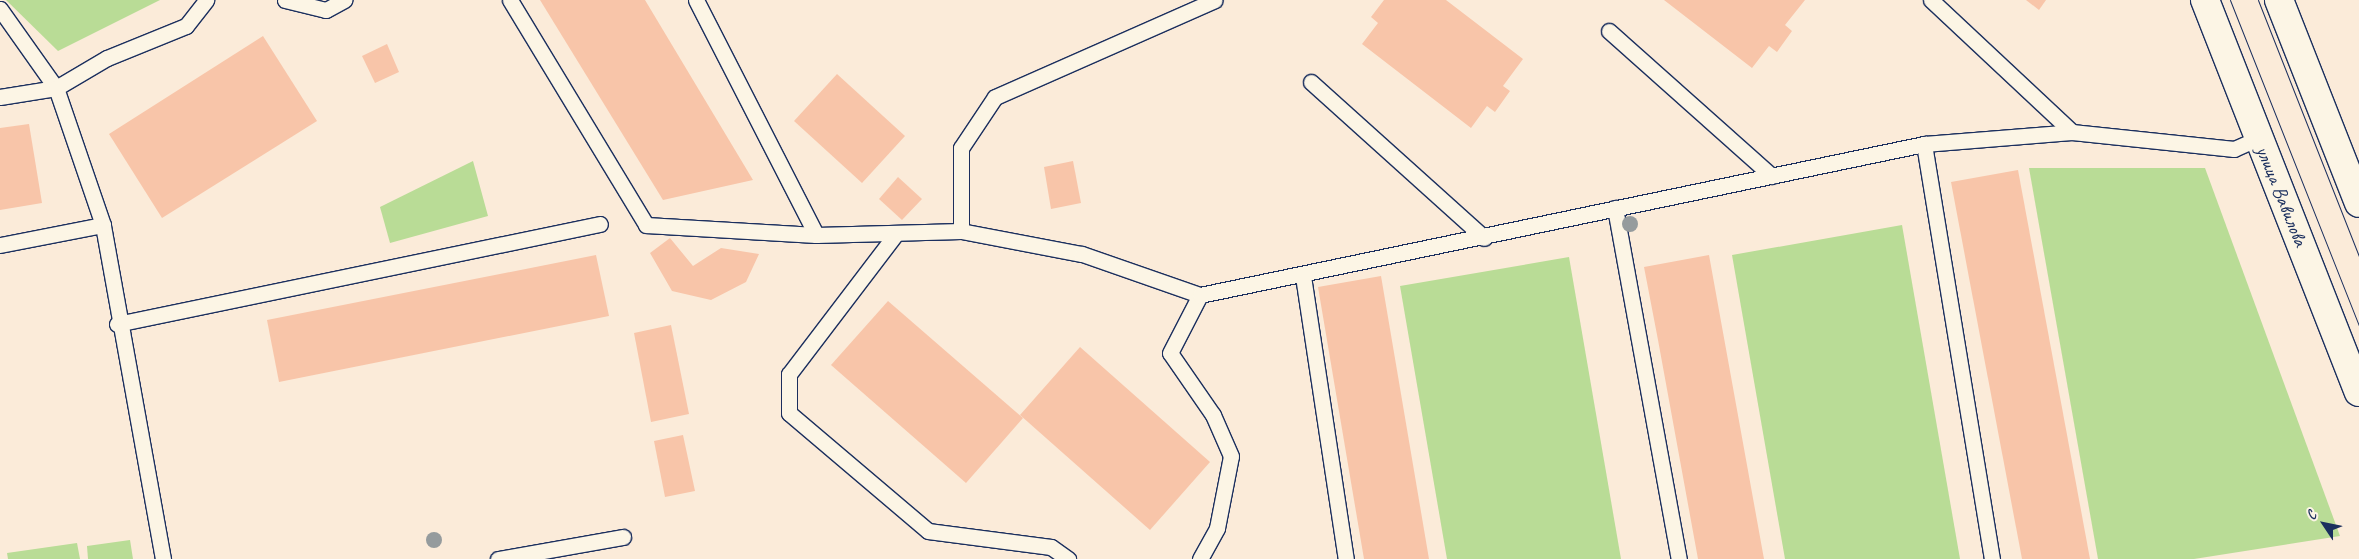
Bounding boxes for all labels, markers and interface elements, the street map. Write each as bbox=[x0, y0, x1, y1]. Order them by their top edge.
street label: улица Вавилова bbox=[2251, 143, 2313, 249]
north arrow bbox=[2299, 499, 2349, 549]
text: С bbox=[2302, 508, 2320, 523]

